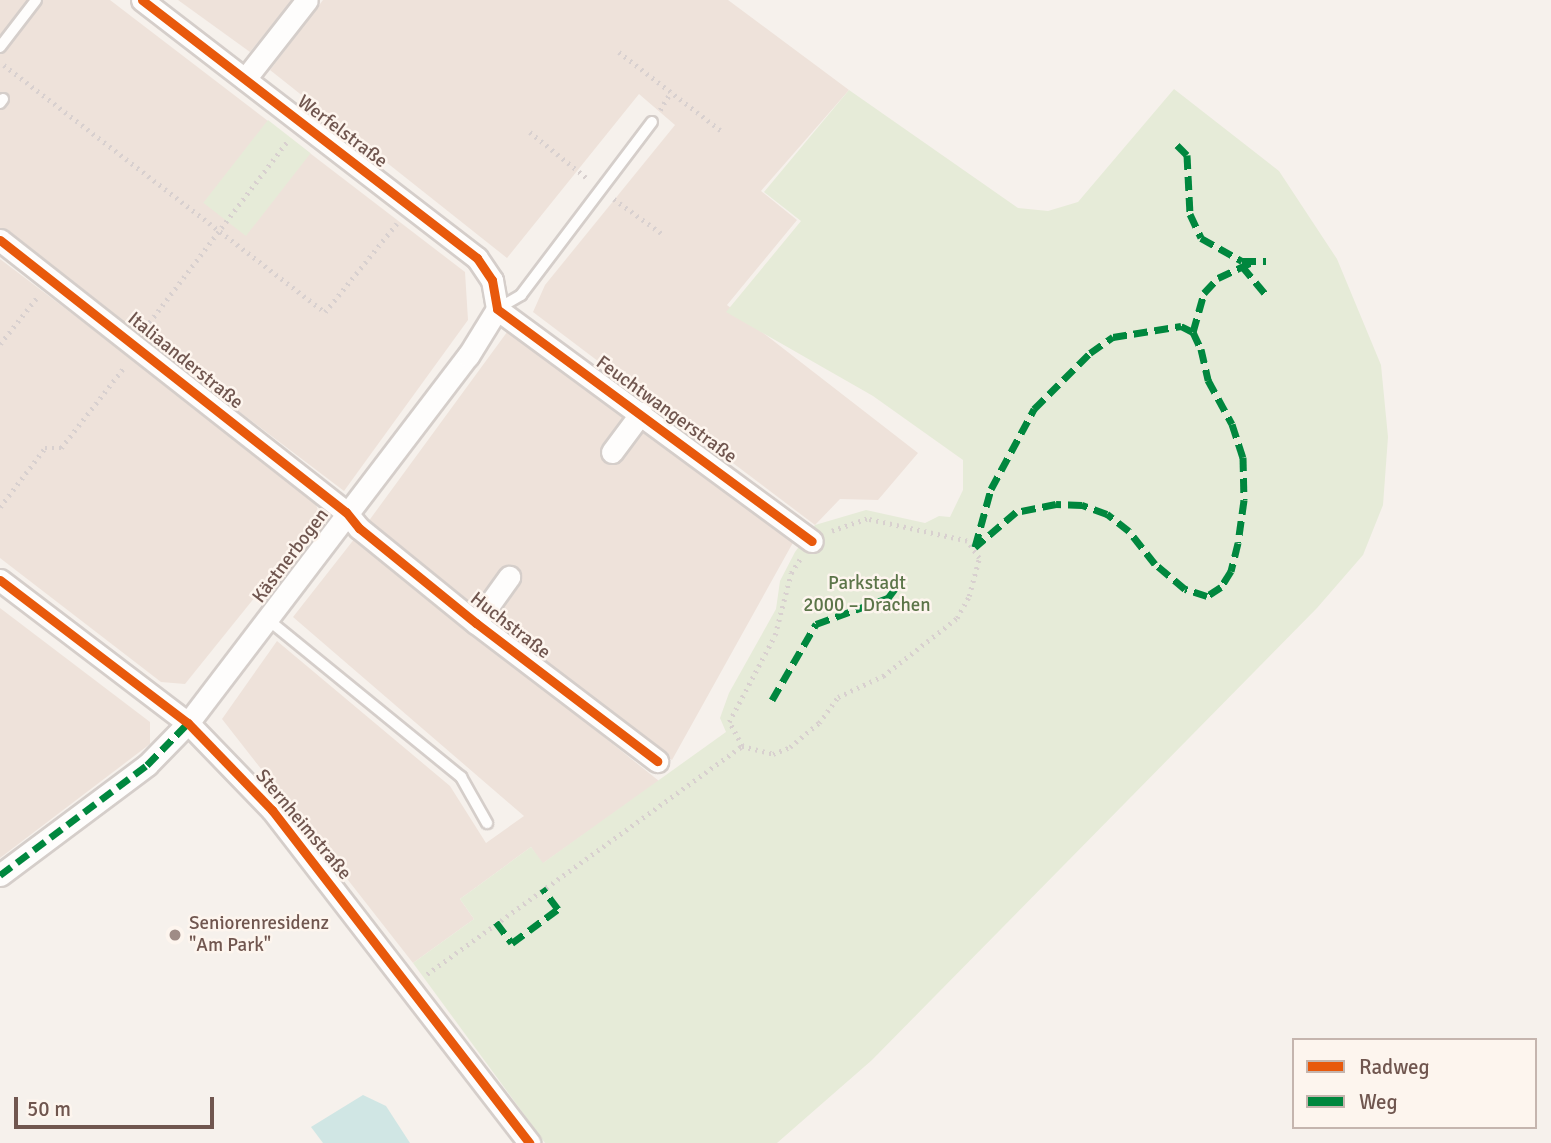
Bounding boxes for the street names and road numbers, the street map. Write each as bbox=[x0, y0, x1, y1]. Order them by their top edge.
street label: Werfelstraße bbox=[293, 91, 391, 173]
street label: Italiaanderstraße bbox=[123, 308, 247, 414]
street label: Feuchtwangerstraße bbox=[591, 351, 741, 469]
street label: Kästnerbogen bbox=[248, 504, 334, 608]
street label: Huchstraße bbox=[465, 588, 555, 664]
street label: Sternheimstraße bbox=[250, 765, 356, 885]

